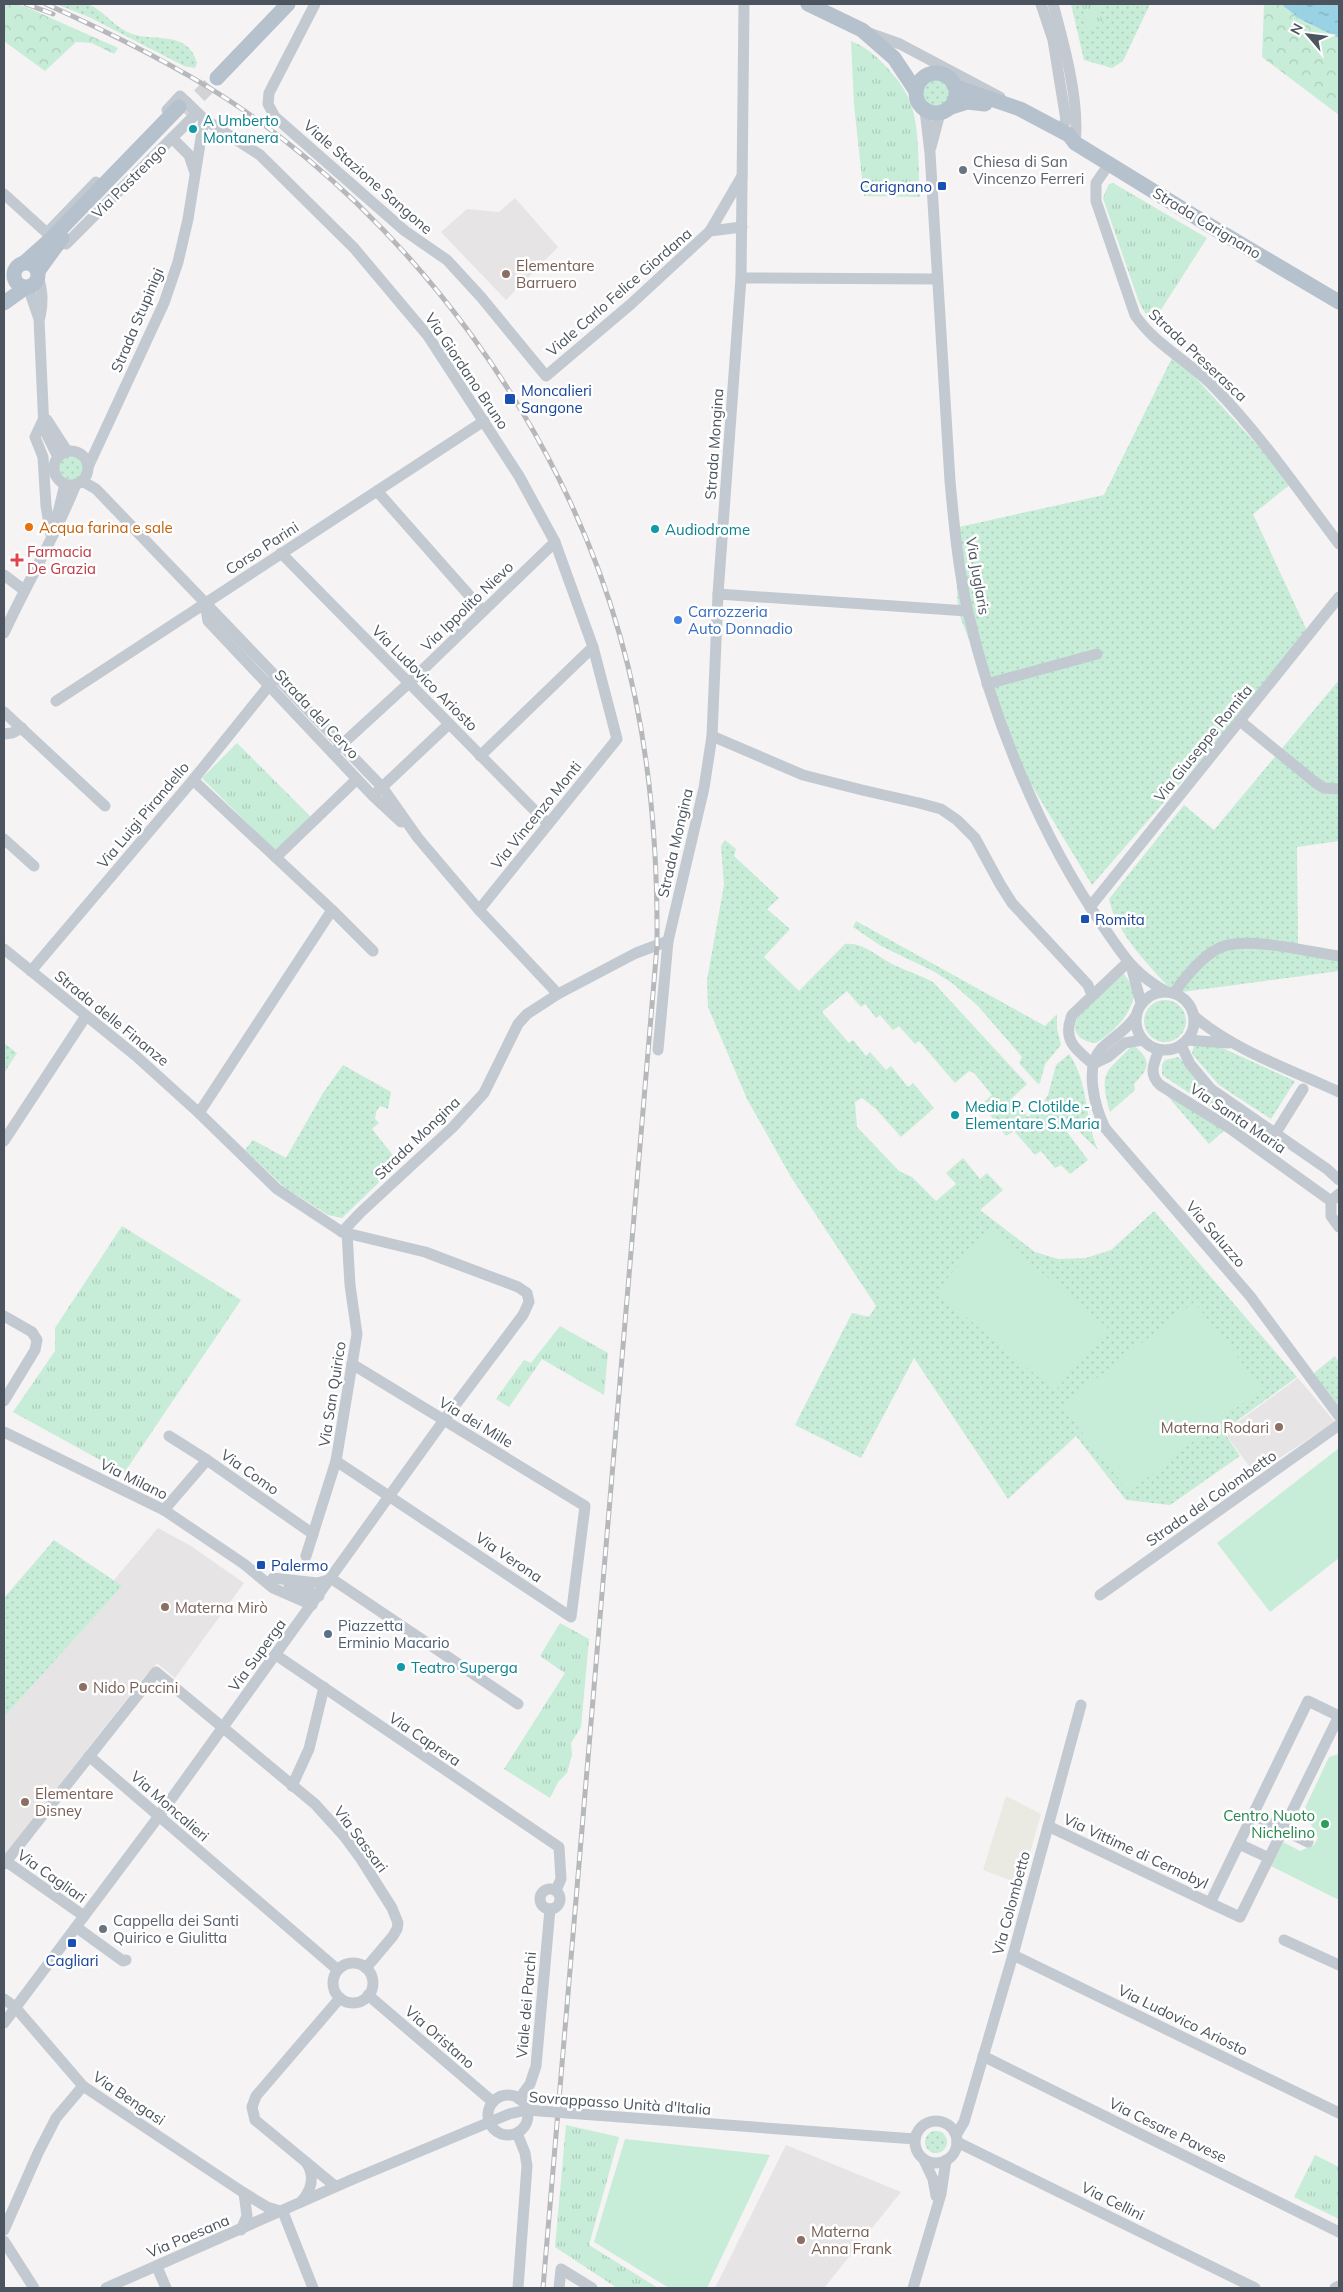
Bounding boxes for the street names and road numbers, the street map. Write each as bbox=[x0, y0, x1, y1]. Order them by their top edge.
street label: Viale Stazione Sangone bbox=[300, 116, 436, 238]
street label: Via Pastrengo bbox=[88, 140, 170, 222]
street label: Strada Carignano bbox=[1149, 183, 1265, 263]
street label: Viale Carlo Felice Giordana bbox=[542, 224, 696, 360]
street label: Strada Stupinigi bbox=[106, 265, 168, 375]
street label: Strada Preserasca bbox=[1145, 304, 1251, 406]
street label: Via Giordano Bruno bbox=[421, 309, 513, 433]
street label: Strada Mongina bbox=[701, 388, 727, 500]
street label: Corso Parini bbox=[222, 517, 302, 579]
street label: Via Juglaris bbox=[962, 536, 994, 616]
street label: Via Ippolito Nievo bbox=[417, 557, 517, 655]
street label: Via Ludovico Ariosto bbox=[368, 621, 482, 735]
street label: Strada del Cervo bbox=[271, 665, 363, 763]
street label: Via Giuseppe Romita bbox=[1150, 680, 1256, 806]
street label: Via Vincenzo Monti bbox=[487, 757, 585, 873]
street label: Via Luigi Pirandello bbox=[93, 758, 193, 872]
street label: Strada Mongina bbox=[653, 787, 697, 899]
street label: Strada delle Finanze bbox=[51, 966, 173, 1070]
street label: Via Santa Maria bbox=[1186, 1079, 1290, 1157]
street label: Strada Mongina bbox=[370, 1092, 464, 1184]
street label: Via Saluzzo bbox=[1182, 1197, 1250, 1271]
street label: Via San Quirico bbox=[314, 1340, 350, 1448]
street label: Via dei Mille bbox=[435, 1392, 517, 1452]
street label: Via Como bbox=[217, 1445, 283, 1499]
street label: Strada del Colombetto bbox=[1142, 1446, 1280, 1550]
street label: Via Milano bbox=[97, 1454, 171, 1504]
street label: Via Verona bbox=[472, 1528, 546, 1586]
street label: Via Superga bbox=[224, 1615, 290, 1695]
street label: Via Caprera bbox=[385, 1708, 465, 1770]
street label: Via Moncalieri bbox=[127, 1767, 213, 1845]
street label: Via Sassari bbox=[330, 1802, 392, 1876]
street label: Via Vittime di Cernobyl bbox=[1061, 1809, 1211, 1893]
street label: Via Cagliari bbox=[14, 1845, 90, 1907]
street label: Via Colombetto bbox=[988, 1849, 1034, 1957]
street label: Viale dei Parchi bbox=[512, 1951, 540, 2059]
street label: Via Ludovico Ariosto bbox=[1115, 1980, 1251, 2060]
street label: Via Oristano bbox=[401, 2001, 479, 2073]
street label: Via Bengasi bbox=[89, 2067, 169, 2129]
street label: Sovrappasso Unità d'Italia bbox=[528, 2087, 712, 2119]
street label: Via Cesare Pavese bbox=[1106, 2093, 1230, 2167]
street label: Via Cellini bbox=[1078, 2178, 1148, 2224]
street label: Via Paesana bbox=[144, 2210, 232, 2262]

